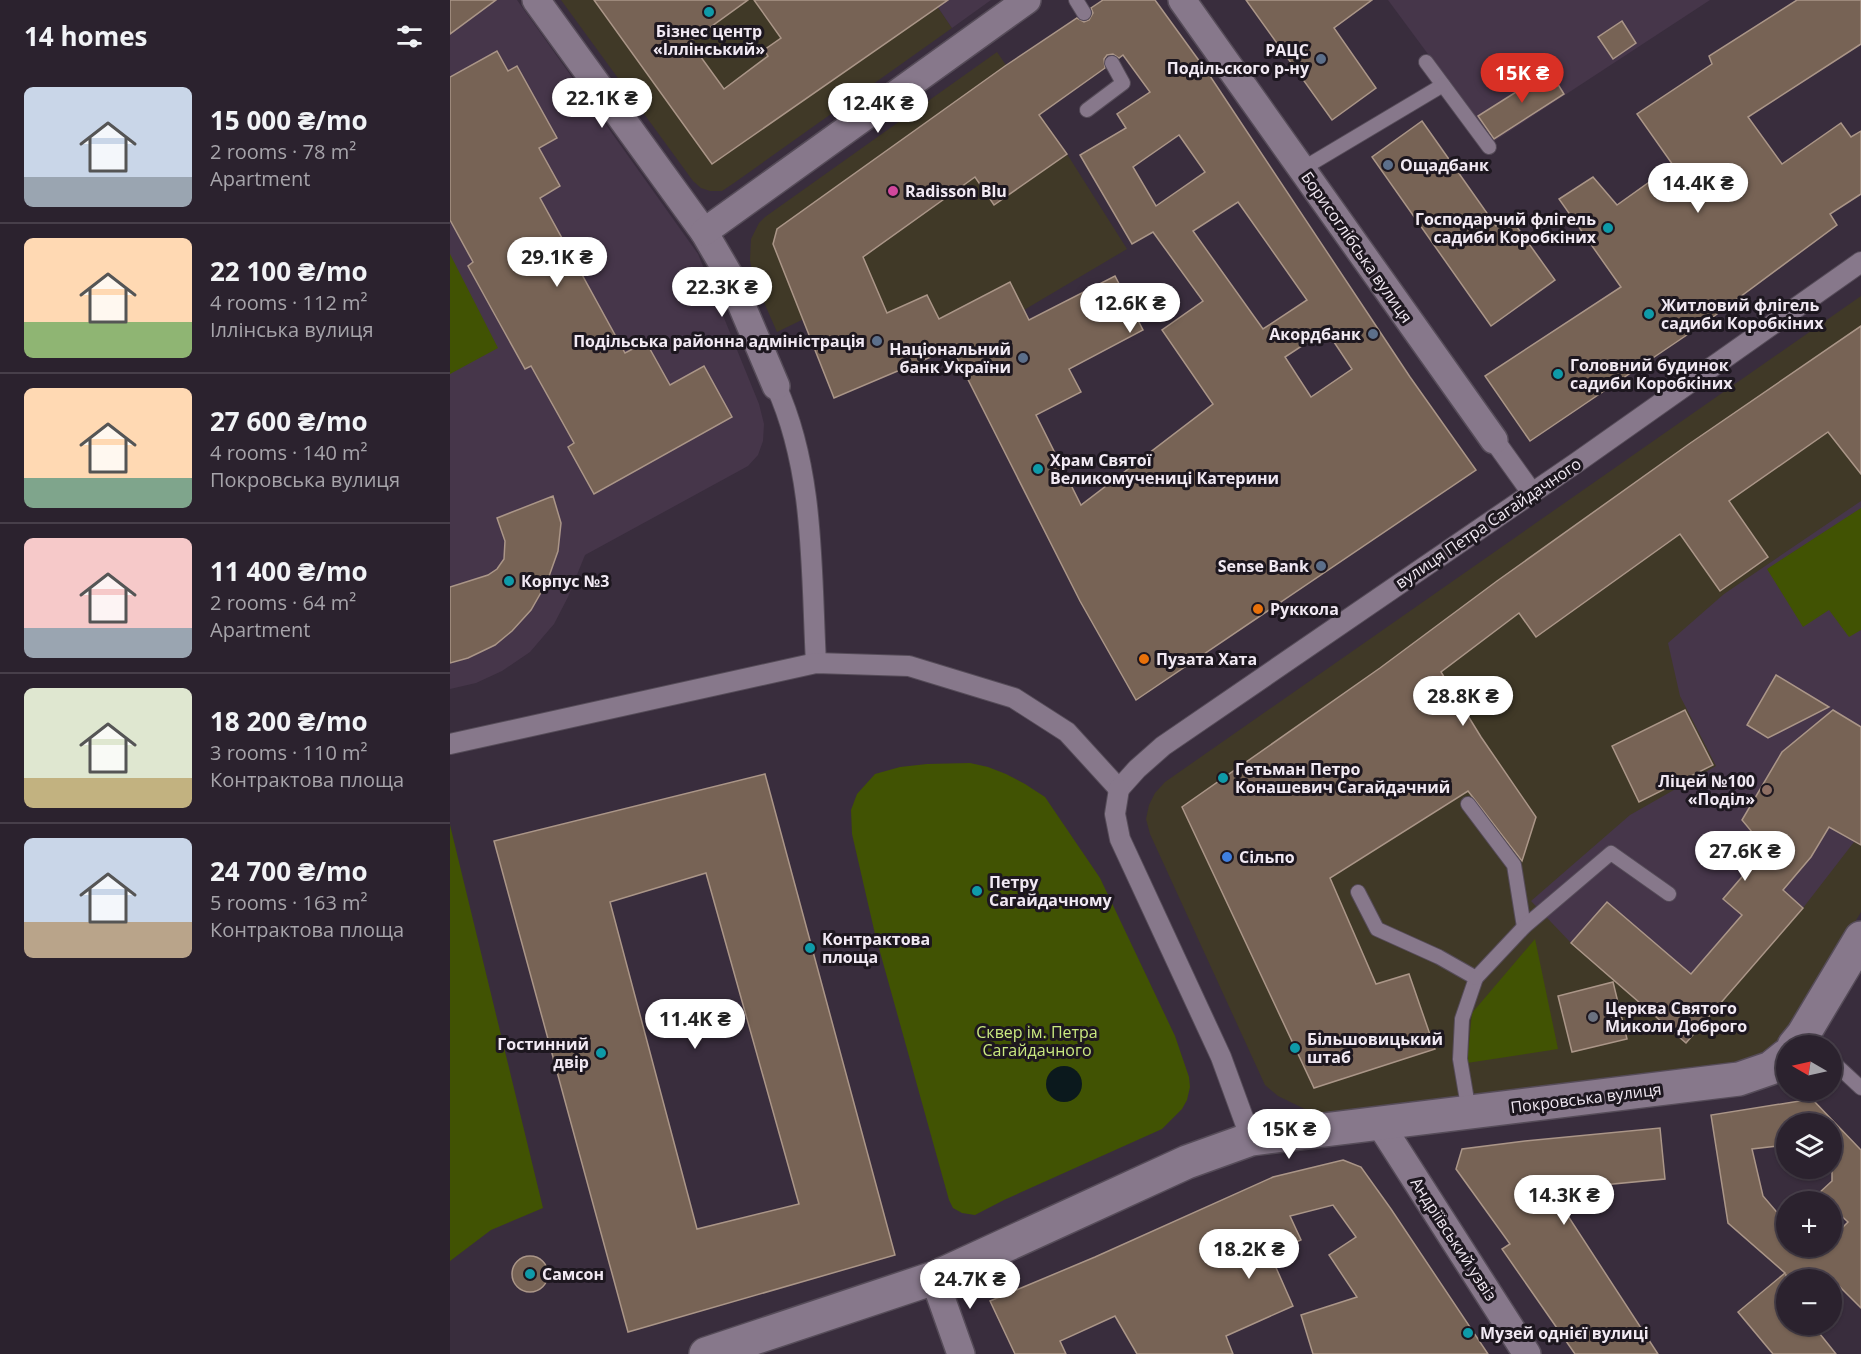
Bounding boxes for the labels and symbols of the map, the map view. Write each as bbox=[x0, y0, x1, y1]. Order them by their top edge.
marker: Бізнес центр «Іллінський» bbox=[702, 5, 716, 19]
place label: Бізнес центр «Іллінський» bbox=[653, 20, 765, 60]
place label: РАЦС Подільского р-ну bbox=[1167, 39, 1310, 79]
marker: РАЦС Подільского р-ну bbox=[1314, 52, 1328, 66]
pin: 15K ₴ bbox=[1480, 53, 1564, 104]
pin: 22.1K ₴ bbox=[547, 78, 657, 129]
pin: 12.4K ₴ bbox=[823, 83, 933, 134]
place label: Ощадбанк bbox=[1400, 154, 1489, 176]
marker: Ощадбанк bbox=[1381, 158, 1395, 172]
pin: 14.4K ₴ bbox=[1643, 163, 1753, 214]
street label: Борисоглібська вулиця bbox=[1296, 167, 1418, 327]
place label: Radisson Blu bbox=[905, 180, 1007, 202]
marker: Radisson Blu bbox=[886, 184, 900, 198]
place label: Господарчий флігель садиби Коробкіних bbox=[1415, 208, 1597, 248]
marker: Господарчий флігель садиби Коробкіних bbox=[1601, 221, 1615, 235]
pin: 29.1K ₴ bbox=[502, 237, 612, 288]
pin: 22.3K ₴ bbox=[667, 267, 777, 318]
pin: 12.6K ₴ bbox=[1075, 283, 1185, 334]
place label: Житловий флігель садиби Коробкіних bbox=[1661, 294, 1824, 334]
marker: Житловий флігель садиби Коробкіних bbox=[1642, 307, 1656, 321]
place label: Акордбанк bbox=[1269, 323, 1361, 345]
marker: Акордбанк bbox=[1366, 327, 1380, 341]
place label: Подільська районна адміністрація bbox=[573, 330, 865, 352]
marker: Подільська районна адміністрація bbox=[870, 334, 884, 348]
place label: Національний банк України bbox=[889, 338, 1011, 378]
marker: Національний банк України bbox=[1016, 351, 1030, 365]
place label: Головний будинок садиби Коробкіних bbox=[1570, 354, 1733, 394]
marker: Головний будинок садиби Коробкіних bbox=[1551, 367, 1565, 381]
place label: Храм Святої Великомучениці Катерини bbox=[1050, 449, 1279, 489]
street label: вулиця Петра Сагайдачного bbox=[1391, 452, 1585, 594]
marker: Храм Святої Великомучениці Катерини bbox=[1031, 462, 1045, 476]
place label: Sense Bank bbox=[1218, 555, 1309, 577]
marker: Sense Bank bbox=[1314, 559, 1328, 573]
place label: Корпус №3 bbox=[521, 570, 609, 592]
marker: Корпус №3 bbox=[502, 574, 516, 588]
place label: Руккола bbox=[1270, 598, 1339, 620]
marker: Руккола bbox=[1251, 602, 1265, 616]
place label: Пузата Хата bbox=[1156, 648, 1257, 670]
marker: Пузата Хата bbox=[1137, 652, 1151, 666]
pin: 28.8K ₴ bbox=[1408, 676, 1518, 727]
place label: Гетьман Петро Конашевич Сагайдачний bbox=[1235, 758, 1450, 798]
place label: Ліцей №100 «Поділ» bbox=[1658, 770, 1755, 810]
marker: Гетьман Петро Конашевич Сагайдачний bbox=[1216, 771, 1230, 785]
marker: Ліцей №100 «Поділ» bbox=[1760, 783, 1774, 797]
pin: 27.6K ₴ bbox=[1690, 831, 1800, 882]
place label: Сільпо bbox=[1239, 846, 1295, 868]
marker: Сільпо bbox=[1220, 850, 1234, 864]
place label: Петру Сагайдачному bbox=[989, 871, 1112, 911]
marker: Петру Сагайдачному bbox=[970, 884, 984, 898]
place label: Контрактова площа bbox=[822, 928, 930, 968]
marker: Контрактова площа bbox=[803, 941, 817, 955]
place label: Церква Святого Миколи Доброго bbox=[1605, 997, 1747, 1037]
pin: 11.4K ₴ bbox=[640, 999, 750, 1050]
marker: Церква Святого Миколи Доброго bbox=[1586, 1010, 1600, 1024]
park label: Сквер ім. Петра Сагайдачного bbox=[976, 1021, 1098, 1061]
place label: Більшовицький штаб bbox=[1307, 1028, 1443, 1068]
place label: Гостинний двір bbox=[497, 1033, 589, 1073]
north arrow bbox=[1776, 1035, 1842, 1101]
marker: Більшовицький штаб bbox=[1288, 1041, 1302, 1055]
marker: Гостинний двір bbox=[594, 1046, 608, 1060]
street label: Покровська вулиця bbox=[1509, 1078, 1663, 1118]
pin: 15K ₴ bbox=[1247, 1109, 1331, 1160]
street label: Андріївський узвіз bbox=[1406, 1173, 1502, 1305]
pin: 14.3K ₴ bbox=[1509, 1175, 1619, 1226]
pin: 18.2K ₴ bbox=[1194, 1229, 1304, 1280]
pin: 24.7K ₴ bbox=[915, 1259, 1025, 1310]
place label: Самсон bbox=[542, 1263, 604, 1285]
marker: Самсон bbox=[523, 1267, 537, 1281]
place label: Музей однієї вулиці bbox=[1480, 1322, 1649, 1344]
marker: Музей однієї вулиці bbox=[1461, 1326, 1475, 1340]

